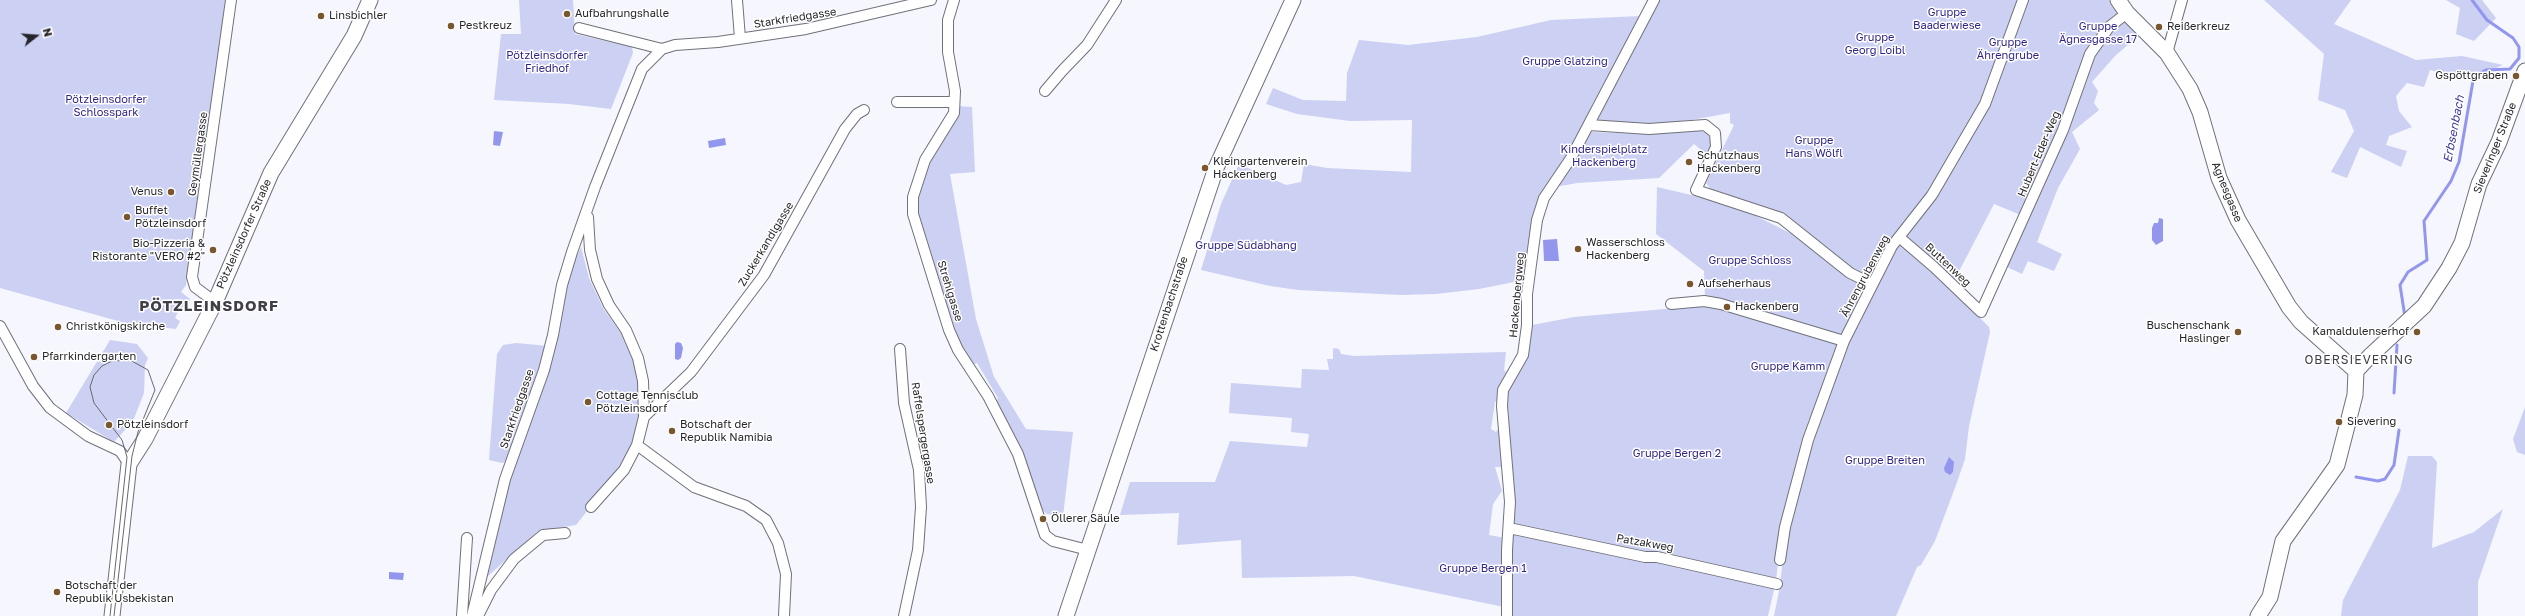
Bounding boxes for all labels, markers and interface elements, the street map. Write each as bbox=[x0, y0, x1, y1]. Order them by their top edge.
street label: Starkfriedgasse bbox=[753, 5, 837, 31]
park label: Gruppe Baaderwiese bbox=[1913, 6, 1981, 32]
place label: Aufbahrungshalle bbox=[575, 7, 669, 21]
place label: Linsbichler bbox=[329, 9, 387, 23]
marker: Aufbahrungshalle bbox=[562, 9, 572, 19]
marker: Linsbichler bbox=[316, 11, 326, 21]
north arrow bbox=[16, 16, 56, 56]
place label: Pestkreuz bbox=[459, 19, 512, 33]
park label: Gruppe Ägnesgasse 17 bbox=[2059, 20, 2137, 46]
place label: Reißerkreuz bbox=[2167, 20, 2230, 34]
marker: Pestkreuz bbox=[446, 21, 456, 31]
marker: Reißerkreuz bbox=[2154, 22, 2164, 32]
text: N bbox=[41, 26, 55, 38]
park label: Gruppe Georg Loibl bbox=[1845, 31, 1905, 57]
park label: Gruppe Ährengrube bbox=[1977, 36, 2039, 62]
park label: Pötzleinsdorfer Friedhof bbox=[506, 49, 588, 75]
park label: Gruppe Glatzing bbox=[1522, 55, 1608, 69]
place label: Gspöttgraben bbox=[2435, 69, 2508, 83]
marker: Gspöttgraben bbox=[2511, 71, 2521, 81]
park label: Pötzleinsdorfer Schlosspark bbox=[65, 93, 147, 119]
water label: Erbsenbach bbox=[2440, 94, 2468, 164]
street label: Sieveringer Straße bbox=[2471, 101, 2519, 195]
street label: Hubert-Eder-Weg bbox=[2015, 109, 2063, 199]
street label: Geymüllergasse bbox=[186, 111, 210, 197]
park label: Gruppe Hans Wölfl bbox=[1785, 134, 1843, 160]
park label: Kinderspielplatz Hackenberg bbox=[1561, 143, 1647, 169]
place label: Schutzhaus Hackenberg bbox=[1697, 149, 1761, 175]
place label: Kleingartenverein Hackenberg bbox=[1213, 155, 1307, 181]
marker: Schutzhaus Hackenberg bbox=[1684, 157, 1694, 167]
street label: Agnesgasse bbox=[2209, 160, 2245, 224]
marker: Kleingartenverein Hackenberg bbox=[1200, 163, 1210, 173]
street label: Pötzleinsdorfer Straße bbox=[214, 177, 274, 291]
place label: Venus bbox=[131, 185, 163, 199]
marker: Venus bbox=[166, 187, 176, 197]
street label: Zuckerkandlgasse bbox=[736, 199, 796, 289]
place label: Buffet Pötzleinsdorf bbox=[135, 204, 206, 230]
marker: Buffet Pötzleinsdorf bbox=[122, 212, 132, 222]
street label: Ährengrubenweg bbox=[1838, 233, 1892, 319]
place label: Wasserschloss Hackenberg bbox=[1586, 236, 1665, 262]
place label: Bio-Pizzeria & Ristorante "VERO #2" bbox=[92, 237, 205, 263]
park label: Gruppe Südabhang bbox=[1195, 239, 1297, 253]
street label: Buttenweg bbox=[1922, 240, 1974, 290]
marker: Wasserschloss Hackenberg bbox=[1573, 244, 1583, 254]
marker: Bio-Pizzeria & Ristorante "VERO #2" bbox=[208, 245, 218, 255]
street label: Hackenbergweg bbox=[1507, 252, 1527, 338]
park label: Gruppe Schloss bbox=[1709, 254, 1791, 268]
street label: Krottenbachstraße bbox=[1147, 255, 1191, 353]
street label: Strehlgasse bbox=[934, 259, 966, 323]
place label: Aufseherhaus bbox=[1698, 277, 1771, 291]
marker: Aufseherhaus bbox=[1685, 279, 1695, 289]
district label: PÖTZLEINSDORF bbox=[139, 297, 279, 315]
place label: Hackenberg bbox=[1735, 300, 1799, 314]
marker: Hackenberg bbox=[1722, 302, 1732, 312]
place label: Buschenschank Haslinger bbox=[2146, 319, 2230, 345]
place label: Christkönigskirche bbox=[66, 320, 165, 334]
marker: Christkönigskirche bbox=[53, 322, 63, 332]
place label: Kamaldulenserhof bbox=[2312, 325, 2409, 339]
marker: Buschenschank Haslinger bbox=[2233, 327, 2243, 337]
marker: Kamaldulenserhof bbox=[2412, 327, 2422, 337]
place label: Pfarrkindergarten bbox=[42, 350, 136, 364]
marker: Pfarrkindergarten bbox=[29, 352, 39, 362]
district label: OBERSIEVERING bbox=[2304, 353, 2414, 367]
park label: Gruppe Kamm bbox=[1751, 360, 1825, 374]
street label: Starkfriedgasse bbox=[497, 367, 537, 451]
street label: Raffelspergergasse bbox=[908, 381, 938, 485]
place label: Cottage Tennisclub Pötzleinsdorf bbox=[596, 389, 698, 415]
marker: Cottage Tennisclub Pötzleinsdorf bbox=[583, 397, 593, 407]
place label: Sievering bbox=[2347, 415, 2396, 429]
marker: Sievering bbox=[2334, 417, 2344, 427]
place label: Pötzleinsdorf bbox=[117, 418, 188, 432]
place label: Botschaft der Republik Namibia bbox=[680, 418, 773, 444]
marker: Pötzleinsdorf bbox=[104, 420, 114, 430]
marker: Botschaft der Republik Namibia bbox=[667, 426, 677, 436]
park label: Gruppe Bergen 2 bbox=[1633, 447, 1721, 461]
park label: Gruppe Breiten bbox=[1845, 454, 1925, 468]
place label: Öllerer Säule bbox=[1051, 512, 1120, 526]
marker: Öllerer Säule bbox=[1038, 514, 1048, 524]
street label: Patzakweg bbox=[1615, 531, 1675, 555]
park label: Gruppe Bergen 1 bbox=[1439, 562, 1527, 576]
place label: Botschaft der Republik Usbekistan bbox=[65, 579, 174, 605]
marker: Botschaft der Republik Usbekistan bbox=[52, 587, 62, 597]

